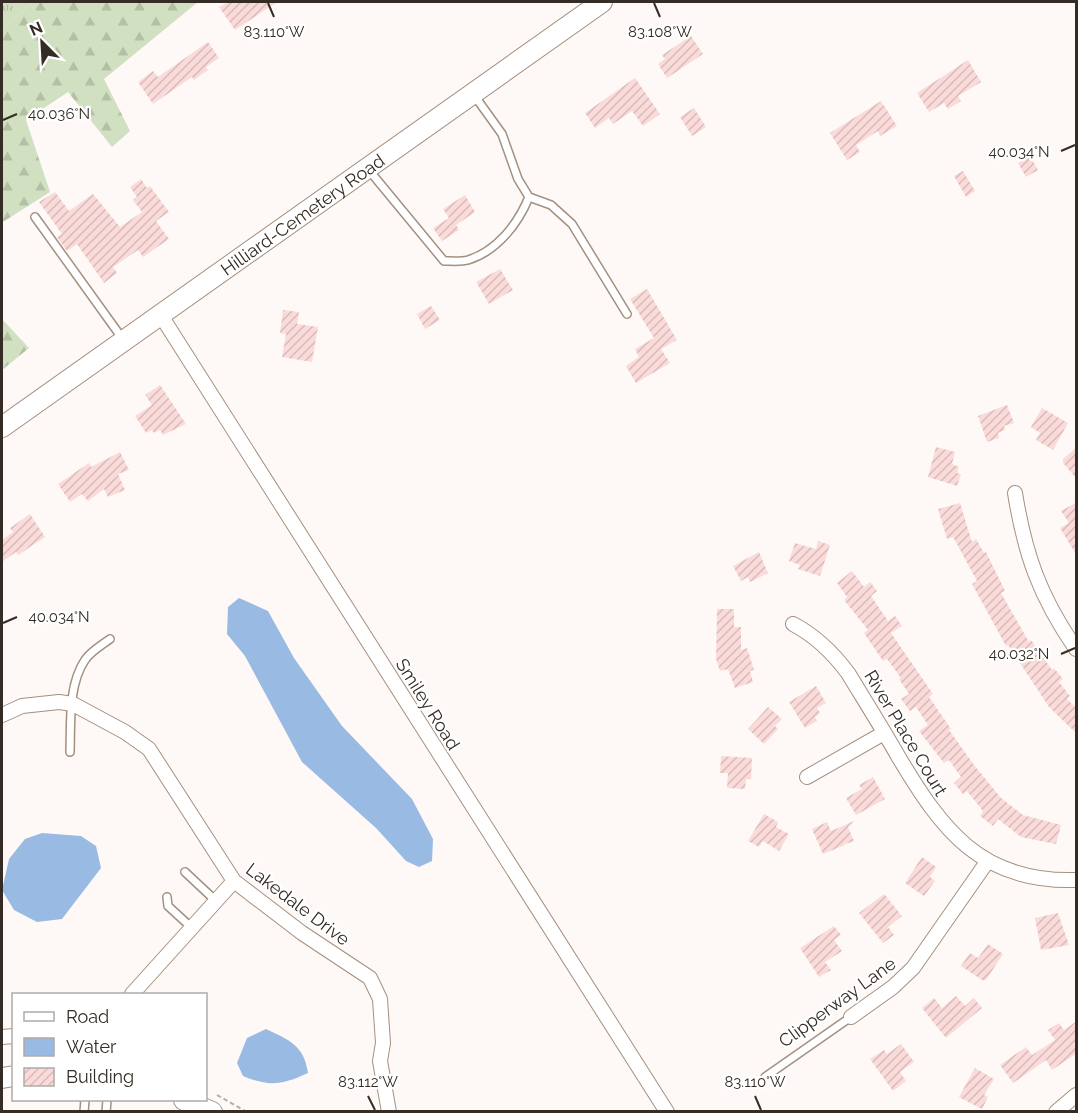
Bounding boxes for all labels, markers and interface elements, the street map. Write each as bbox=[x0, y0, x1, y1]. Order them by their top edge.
north arrow bbox=[12, 12, 72, 72]
text: N bbox=[27, 18, 46, 40]
text: 83.110°W bbox=[243, 23, 305, 41]
text: 83.108°W bbox=[628, 23, 692, 41]
text: 40.036°N bbox=[28, 105, 90, 123]
text: 40.034°N bbox=[989, 143, 1049, 161]
street label: Hilliard-Cemetery Road bbox=[216, 149, 388, 279]
text: 40.034°N bbox=[29, 608, 89, 626]
text: 40.032°N bbox=[989, 645, 1049, 663]
street label: Smiley Road bbox=[392, 654, 464, 754]
street label: River Place Court bbox=[860, 666, 952, 800]
street label: Lakedale Drive bbox=[242, 858, 354, 950]
street label: Clipperway Lane bbox=[774, 952, 900, 1051]
legend bbox=[12, 993, 207, 1101]
text: Road bbox=[66, 1006, 109, 1027]
text: Water bbox=[66, 1036, 117, 1057]
text: Building bbox=[66, 1066, 134, 1087]
text: 83.112°W bbox=[338, 1073, 398, 1091]
text: 83.110°W bbox=[724, 1073, 786, 1091]

